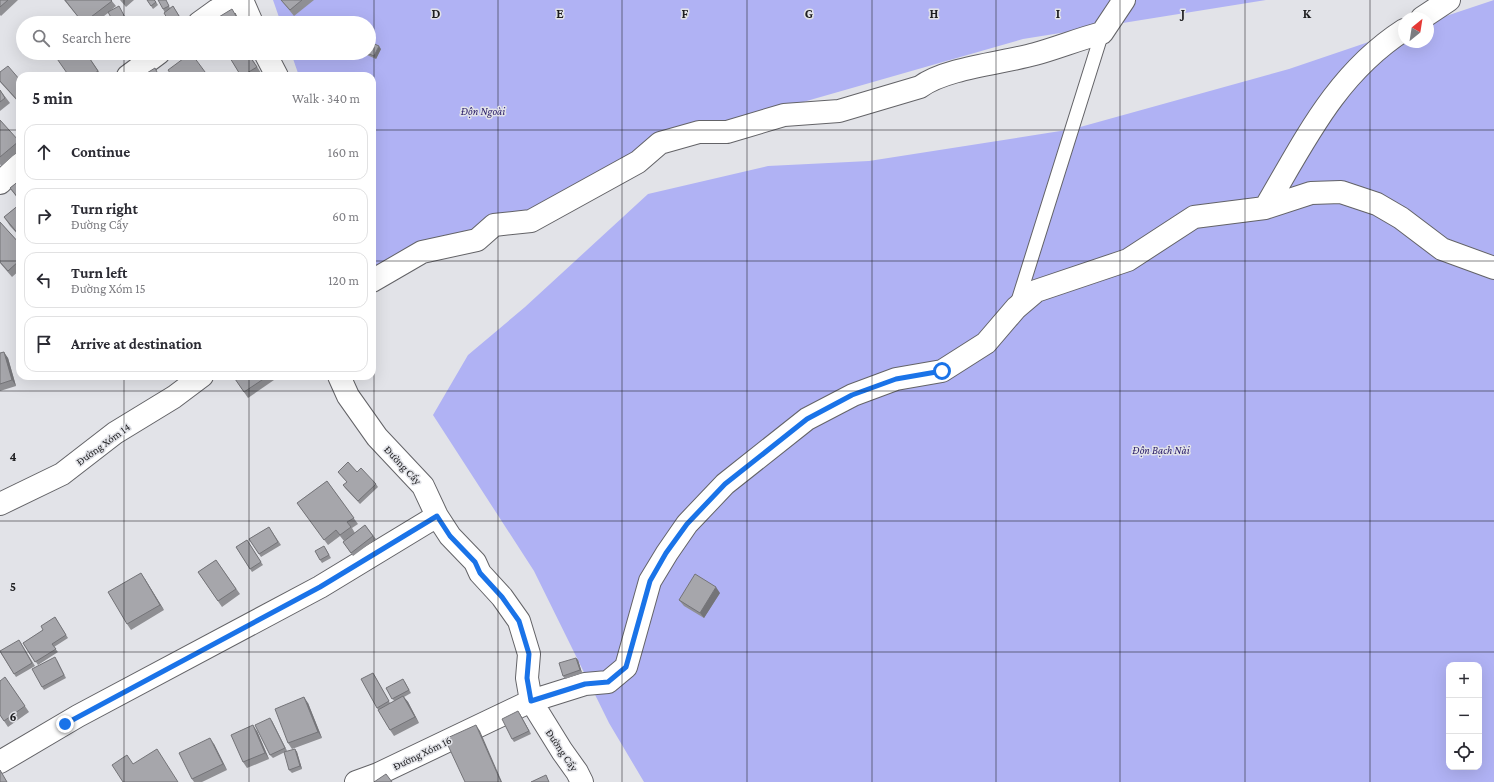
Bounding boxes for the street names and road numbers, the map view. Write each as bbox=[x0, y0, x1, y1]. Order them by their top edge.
street label: Đường Xóm 14 bbox=[74, 420, 133, 468]
street label: Đường Cấy bbox=[381, 443, 425, 488]
street label: Đường Cấy bbox=[543, 727, 581, 775]
street label: Đường Xóm 16 bbox=[391, 734, 454, 773]

